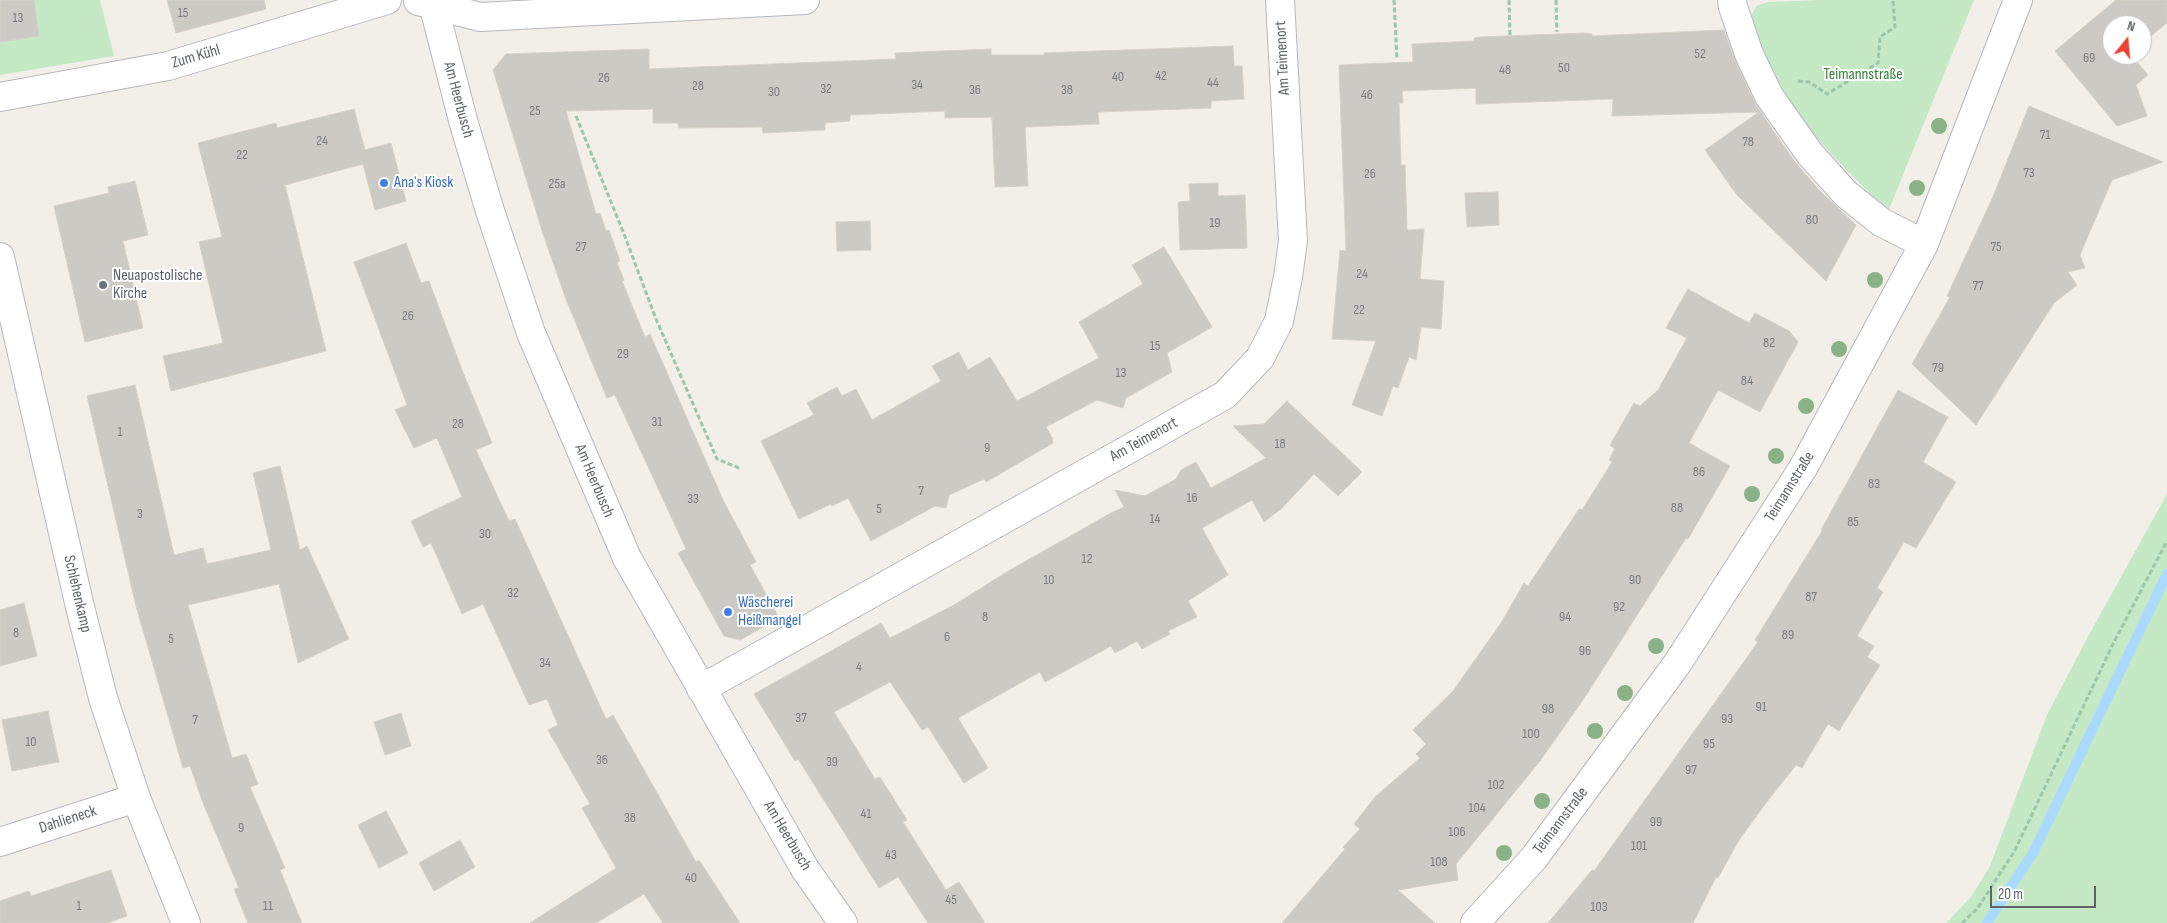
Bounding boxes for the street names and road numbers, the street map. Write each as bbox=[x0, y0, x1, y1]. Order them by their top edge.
street label: Am Teimenort bbox=[1271, 20, 1295, 96]
street label: Zum Kühl bbox=[170, 41, 222, 73]
street label: Am Heerbusch bbox=[439, 60, 477, 140]
street label: Am Teimenort bbox=[1107, 414, 1181, 466]
street label: Am Heerbusch bbox=[570, 441, 618, 521]
street label: Teimannstraße bbox=[1761, 448, 1819, 526]
street label: Schlehenkamp bbox=[59, 553, 95, 635]
street label: Teimannstraße bbox=[1529, 784, 1593, 858]
street label: Am Heerbusch bbox=[759, 798, 815, 874]
street label: Dahlieneck bbox=[37, 802, 99, 838]

